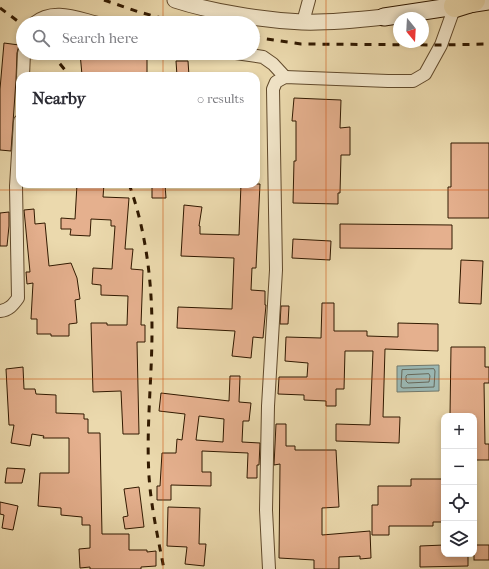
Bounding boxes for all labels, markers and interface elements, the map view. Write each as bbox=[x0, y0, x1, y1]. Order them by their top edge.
north arrow bbox=[393, 12, 429, 48]
search box bbox=[16, 16, 260, 60]
icon: search bbox=[30, 27, 52, 49]
text: Search here bbox=[62, 29, 138, 47]
text: Nearby bbox=[32, 88, 86, 108]
text: 0 results bbox=[197, 91, 244, 106]
map controls bbox=[441, 413, 477, 557]
button: + bbox=[441, 413, 477, 449]
button: − bbox=[441, 449, 477, 485]
button: locate bbox=[441, 485, 477, 521]
button: layers bbox=[441, 521, 477, 557]

